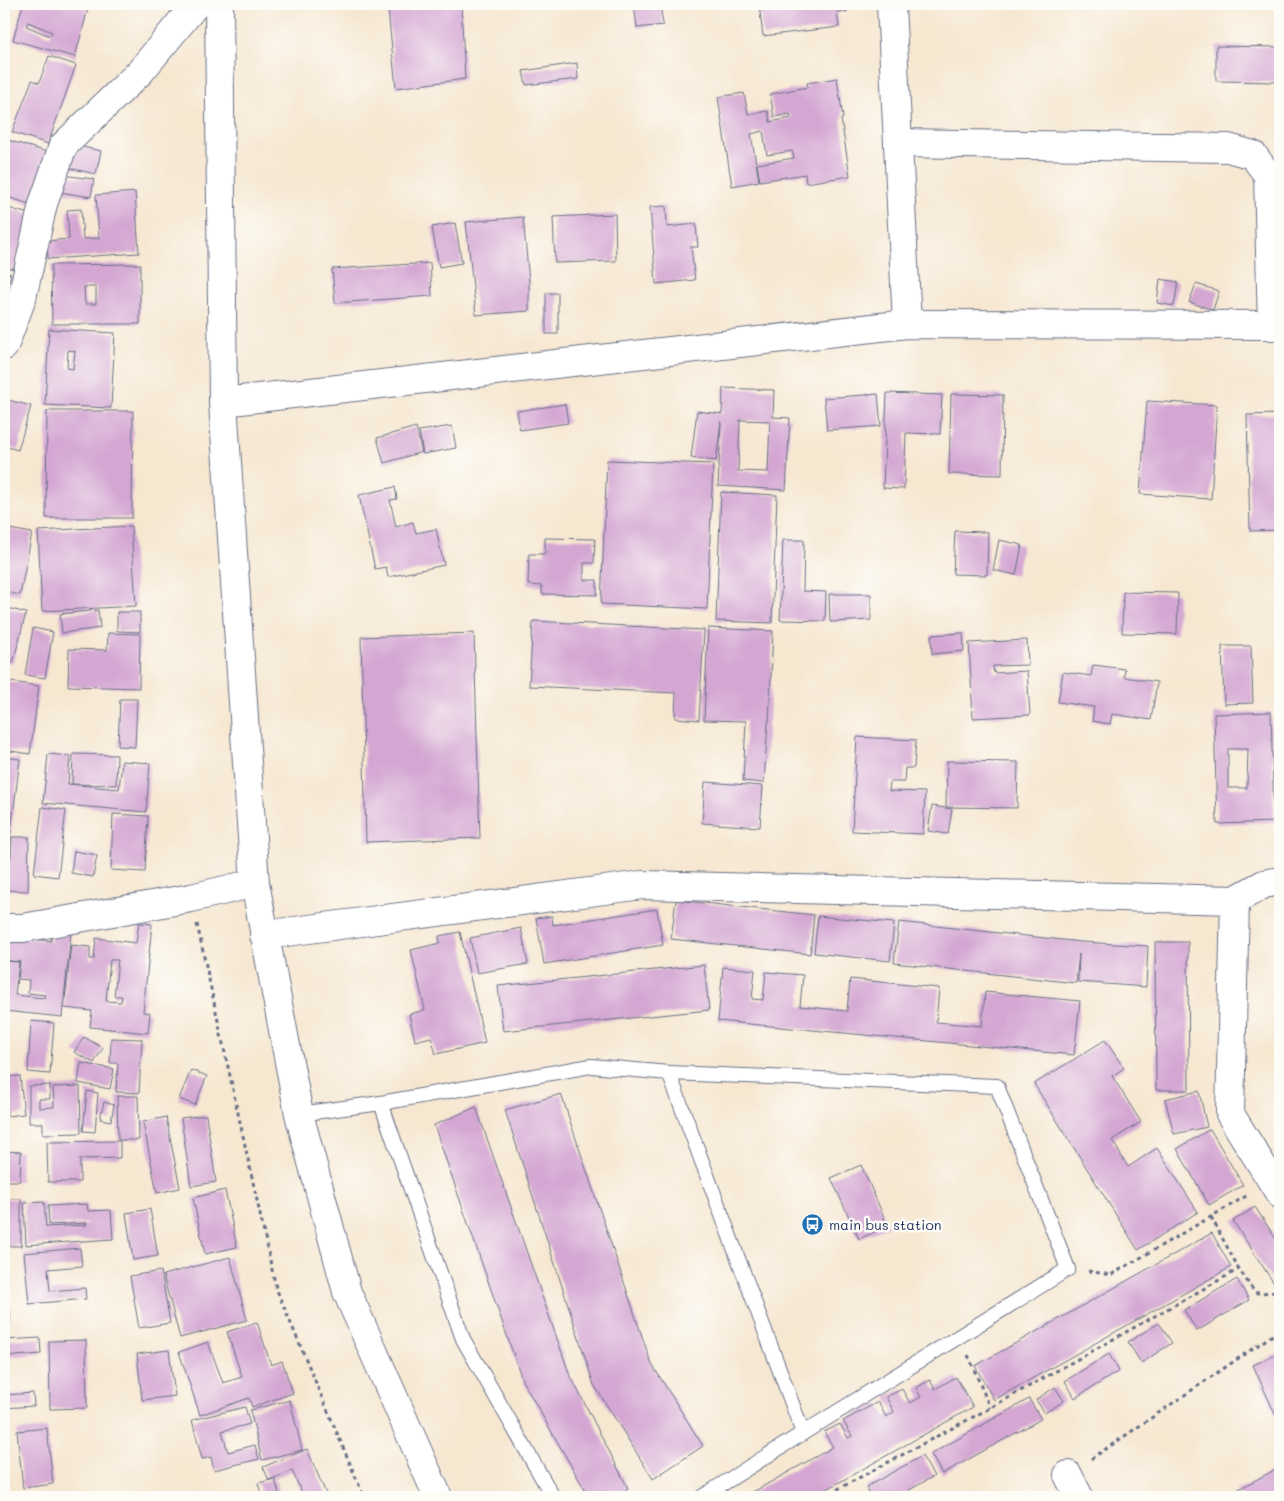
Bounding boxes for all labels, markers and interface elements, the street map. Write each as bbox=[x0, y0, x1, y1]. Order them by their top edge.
bus stop icon: main bus station bbox=[801, 1213, 825, 1237]
place label: main bus station bbox=[829, 1215, 941, 1234]

